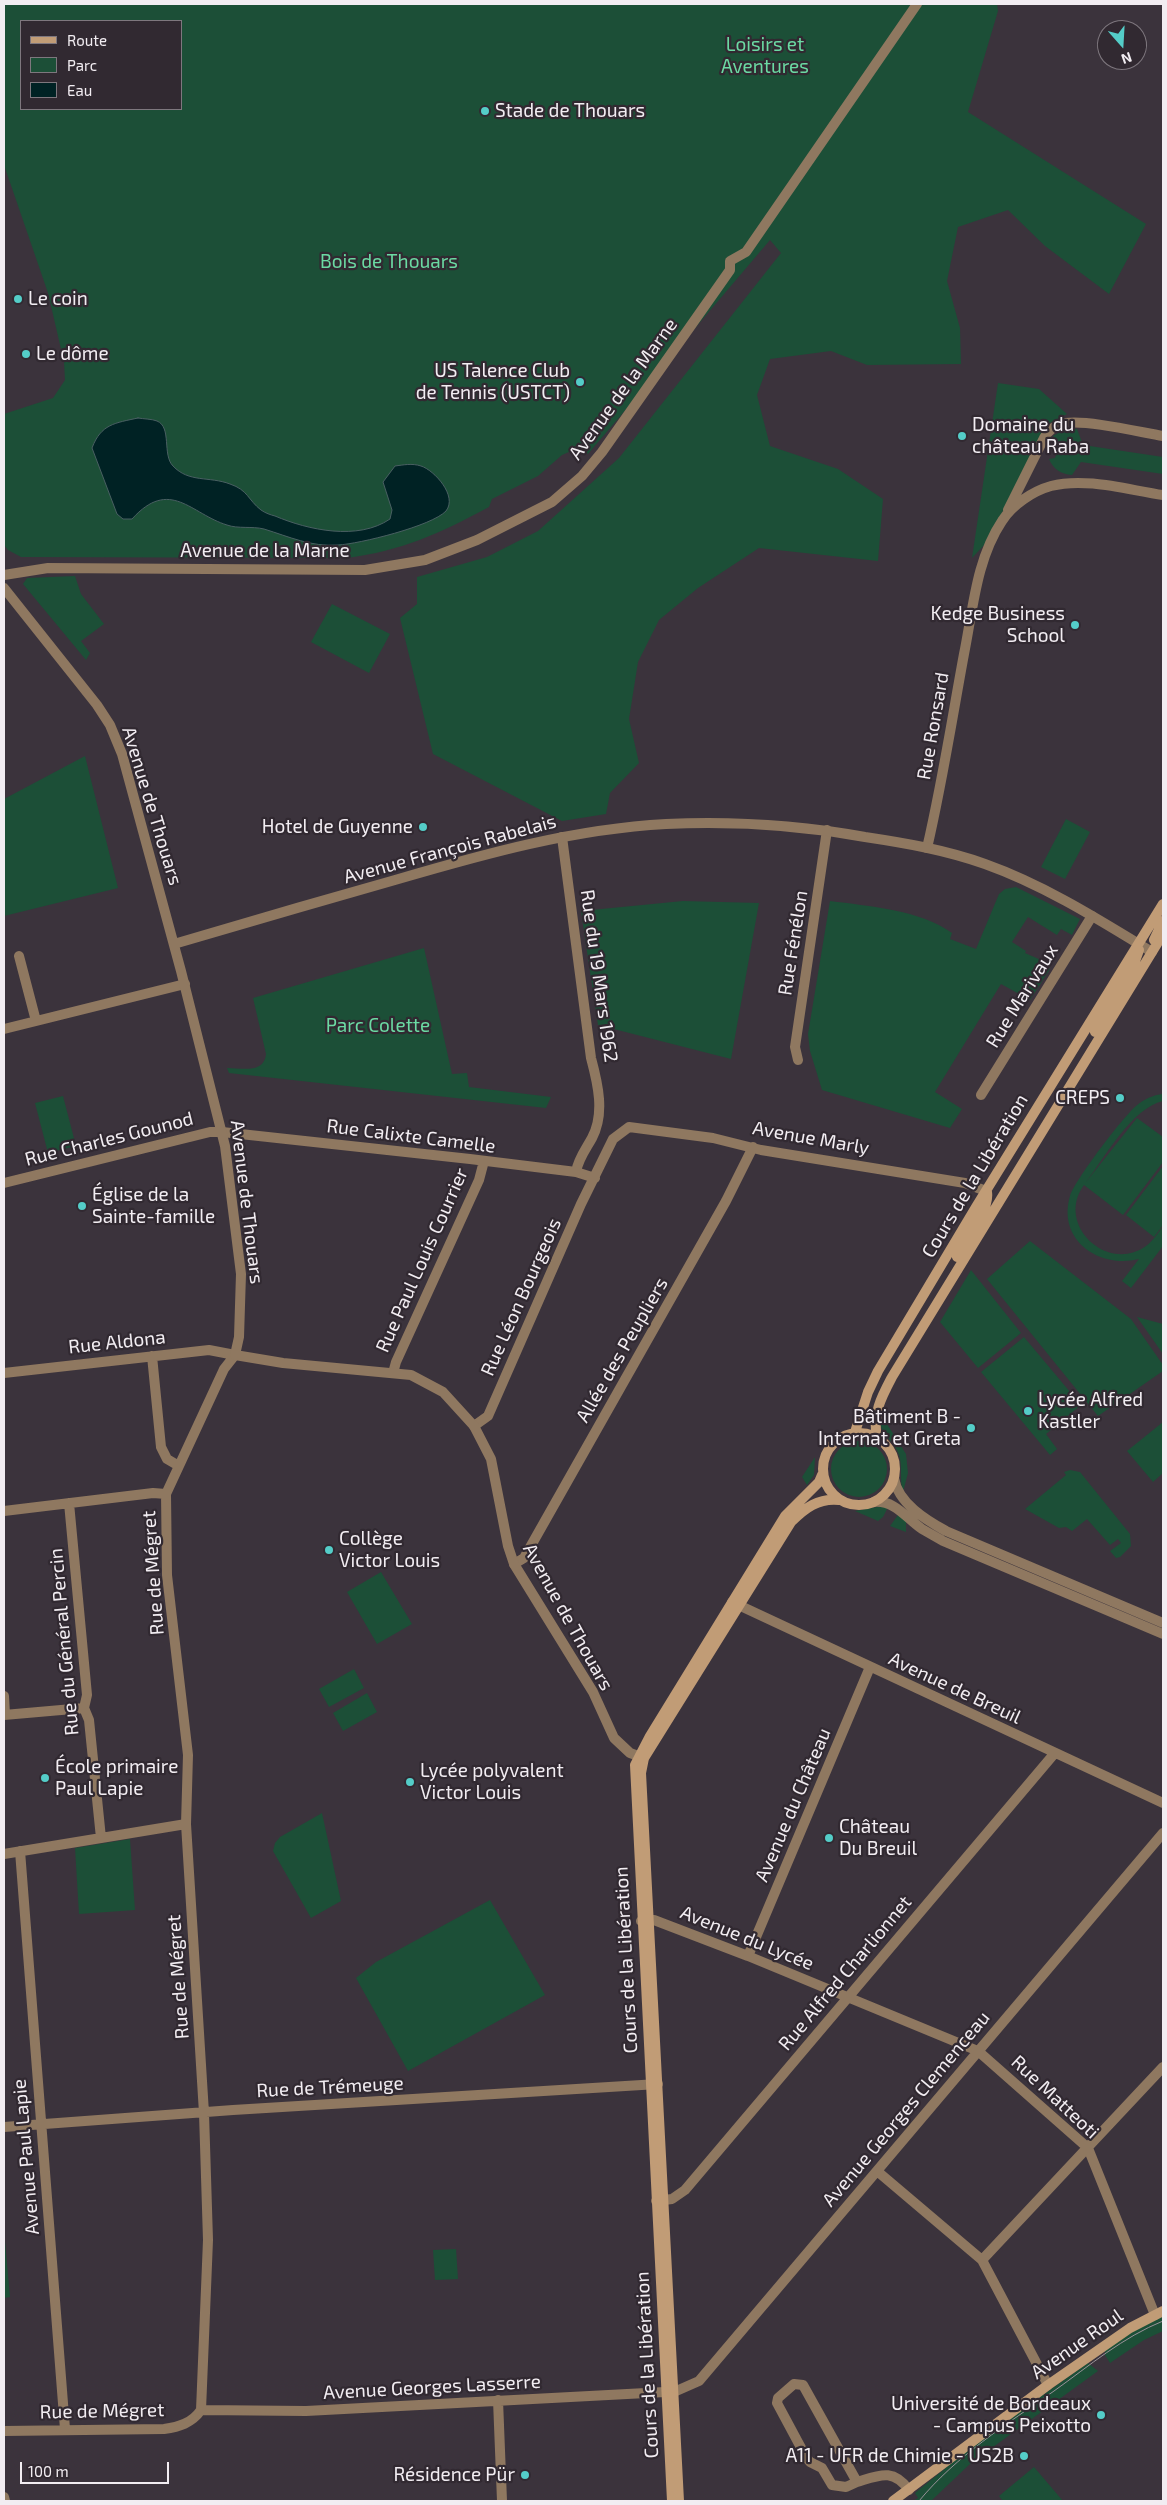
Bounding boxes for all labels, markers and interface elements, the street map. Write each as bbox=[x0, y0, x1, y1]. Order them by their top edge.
legend bbox=[20, 20, 182, 110]
north arrow bbox=[1097, 20, 1147, 70]
text: Route bbox=[67, 31, 107, 49]
park label: Loisirs et Aventures bbox=[721, 34, 809, 78]
text: N bbox=[1119, 49, 1134, 68]
text: Parc bbox=[67, 56, 97, 74]
text: Eau bbox=[67, 81, 92, 99]
place label: Stade de Thouars bbox=[495, 100, 645, 122]
marker: Stade de Thouars bbox=[479, 105, 491, 117]
park label: Bois de Thouars bbox=[320, 251, 458, 273]
place label: Le coin bbox=[28, 288, 88, 310]
marker: Le coin bbox=[12, 293, 24, 305]
street label: Avenue de la Marne bbox=[564, 314, 682, 464]
place label: Le dôme bbox=[36, 343, 109, 365]
marker: Le dôme bbox=[20, 348, 32, 360]
place label: US Talence Club de Tennis (USTCT) bbox=[416, 360, 570, 404]
marker: US Talence Club de Tennis (USTCT) bbox=[574, 376, 586, 388]
place label: Domaine du château Raba bbox=[972, 414, 1089, 458]
marker: Domaine du château Raba bbox=[956, 430, 968, 442]
street label: Avenue de la Marne bbox=[180, 540, 350, 562]
place label: Kedge Business School bbox=[930, 603, 1065, 647]
marker: Kedge Business School bbox=[1069, 619, 1081, 631]
street label: Rue Ronsard bbox=[912, 670, 954, 782]
street label: Avenue de Thouars bbox=[117, 724, 187, 888]
street label: Avenue François Rabelais bbox=[341, 810, 559, 888]
place label: Hotel de Guyenne bbox=[262, 816, 413, 838]
marker: Hotel de Guyenne bbox=[417, 821, 429, 833]
street label: Rue du 19 Mars 1962 bbox=[576, 888, 622, 1064]
street label: Rue Fénélon bbox=[773, 889, 813, 997]
street label: Rue Marivaux bbox=[981, 940, 1063, 1052]
park label: Parc Colette bbox=[326, 1015, 430, 1037]
place label: CREPS bbox=[1055, 1087, 1110, 1109]
street label: Cours de la Libération bbox=[917, 1090, 1033, 1262]
marker: CREPS bbox=[1114, 1092, 1126, 1104]
street label: Rue Charles Gounod bbox=[22, 1107, 196, 1171]
street label: Rue Calixte Camelle bbox=[325, 1114, 497, 1158]
street label: Avenue Marly bbox=[751, 1117, 871, 1159]
street label: Avenue de Thouars bbox=[226, 1119, 268, 1285]
street label: Rue Paul Louis Courrier bbox=[371, 1164, 473, 1356]
place label: Église de la Sainte-famille bbox=[92, 1184, 215, 1228]
marker: Église de la Sainte-famille bbox=[76, 1200, 88, 1212]
street label: Rue Léon Bourgeois bbox=[476, 1215, 566, 1379]
street label: Allée des Peupliers bbox=[571, 1273, 673, 1427]
street label: Rue Aldona bbox=[67, 1326, 167, 1358]
place label: Lycée Alfred Kastler bbox=[1038, 1389, 1143, 1433]
marker: Lycée Alfred Kastler bbox=[1022, 1405, 1034, 1417]
place label: Bâtiment B - Internat et Greta bbox=[818, 1406, 961, 1450]
marker: Bâtiment B - Internat et Greta bbox=[965, 1422, 977, 1434]
street label: Rue de Mégret bbox=[137, 1510, 169, 1636]
place label: Collège Victor Louis bbox=[339, 1528, 440, 1572]
street label: Avenue de Thouars bbox=[518, 1539, 618, 1695]
marker: Collège Victor Louis bbox=[323, 1544, 335, 1556]
street label: Rue du Général Percin bbox=[44, 1547, 84, 1737]
street label: Avenue de Breuil bbox=[885, 1647, 1025, 1729]
street label: Avenue du Château bbox=[750, 1725, 836, 1885]
place label: École primaire Paul Lapie bbox=[55, 1756, 178, 1800]
place label: Lycée polyvalent Victor Louis bbox=[420, 1760, 564, 1804]
marker: École primaire Paul Lapie bbox=[39, 1772, 51, 1784]
marker: Lycée polyvalent Victor Louis bbox=[404, 1776, 416, 1788]
place label: Château Du Breuil bbox=[839, 1816, 917, 1860]
marker: Château Du Breuil bbox=[823, 1832, 835, 1844]
street label: Cours de la Libération bbox=[610, 1866, 642, 2054]
street label: Rue Alfred Charlionnet bbox=[774, 1891, 916, 2055]
street label: Avenue du Lycée bbox=[677, 1901, 817, 1975]
street label: Rue de Mégret bbox=[162, 1914, 194, 2040]
street label: Avenue Georges Clemenceau bbox=[818, 2007, 994, 2211]
street label: Rue Matteoti bbox=[1006, 2051, 1104, 2143]
street label: Rue de Trémeuge bbox=[256, 2072, 404, 2102]
street label: Avenue Paul Lapie bbox=[8, 2078, 44, 2236]
street label: Cours de la Libération bbox=[631, 2271, 663, 2459]
street label: Avenue Roul bbox=[1027, 2304, 1127, 2384]
street label: Avenue Georges Lasserre bbox=[323, 2370, 541, 2404]
place label: Université de Bordeaux - Campus Peixotto bbox=[891, 2393, 1091, 2437]
street label: Rue de Mégret bbox=[40, 2399, 164, 2423]
marker: Université de Bordeaux - Campus Peixotto bbox=[1095, 2409, 1107, 2421]
place label: A11 - UFR de Chimie - US2B bbox=[786, 2445, 1014, 2467]
marker: A11 - UFR de Chimie - US2B bbox=[1018, 2450, 1030, 2462]
scale bar bbox=[22, 2452, 171, 2484]
text: 100 m bbox=[28, 2462, 69, 2480]
place label: Résidence Pür bbox=[393, 2464, 515, 2486]
marker: Résidence Pür bbox=[519, 2469, 531, 2481]

